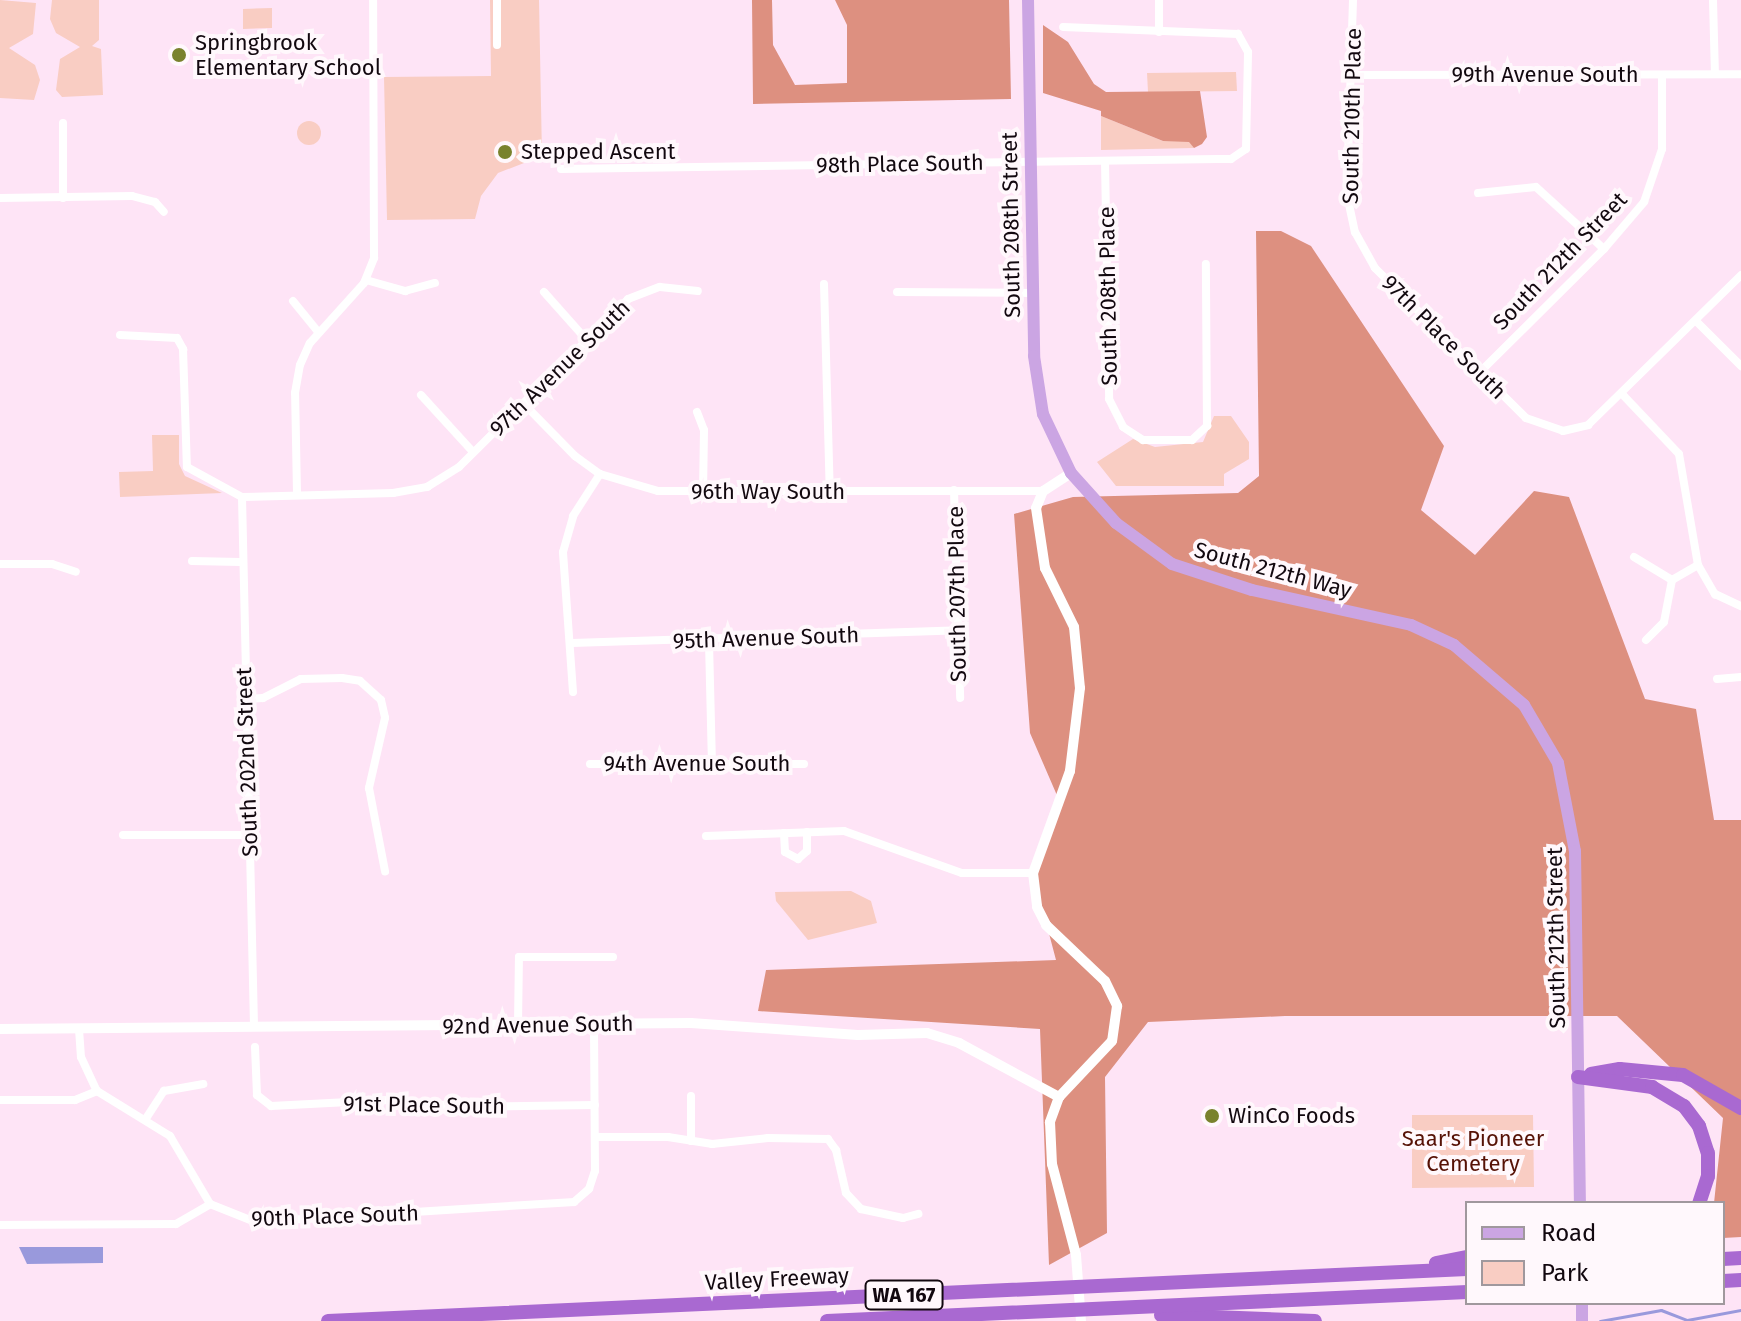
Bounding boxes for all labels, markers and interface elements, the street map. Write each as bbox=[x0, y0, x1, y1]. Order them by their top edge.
street label: South 210th Place bbox=[1337, 28, 1367, 204]
place label: Springbrook Elementary School bbox=[195, 29, 381, 80]
marker: Springbrook Elementary School bbox=[170, 46, 188, 64]
street label: 99th Avenue South bbox=[1451, 62, 1639, 88]
street label: South 208th Street bbox=[996, 132, 1026, 318]
place label: Stepped Ascent bbox=[521, 139, 675, 165]
marker: Stepped Ascent bbox=[496, 143, 514, 161]
street label: 98th Place South bbox=[816, 149, 984, 179]
street label: South 212th Street bbox=[1487, 187, 1633, 335]
street label: South 208th Place bbox=[1093, 206, 1123, 386]
street label: 97th Place South bbox=[1376, 269, 1512, 405]
street label: 97th Avenue South bbox=[484, 294, 636, 442]
street label: 96th Way South bbox=[691, 479, 845, 505]
street label: South 207th Place bbox=[942, 506, 972, 682]
street label: South 212th Way bbox=[1191, 536, 1355, 604]
street label: 95th Avenue South bbox=[672, 622, 860, 654]
street label: South 202nd Street bbox=[230, 667, 264, 857]
street label: 94th Avenue South bbox=[603, 751, 791, 777]
street label: South 212th Street bbox=[1541, 847, 1571, 1029]
street label: 92nd Avenue South bbox=[442, 1010, 634, 1040]
street label: 91st Place South bbox=[343, 1090, 505, 1120]
place label: WinCo Foods bbox=[1228, 1103, 1355, 1129]
marker: WinCo Foods bbox=[1203, 1107, 1221, 1125]
park label: Saar's Pioneer Cemetery bbox=[1402, 1125, 1544, 1176]
street label: 90th Place South bbox=[251, 1200, 419, 1232]
legend bbox=[1465, 1201, 1725, 1305]
text: Road bbox=[1541, 1219, 1596, 1247]
text: Park bbox=[1541, 1259, 1588, 1287]
street label: Valley Freeway bbox=[704, 1262, 850, 1296]
road number: WA 167 bbox=[864, 1279, 944, 1311]

